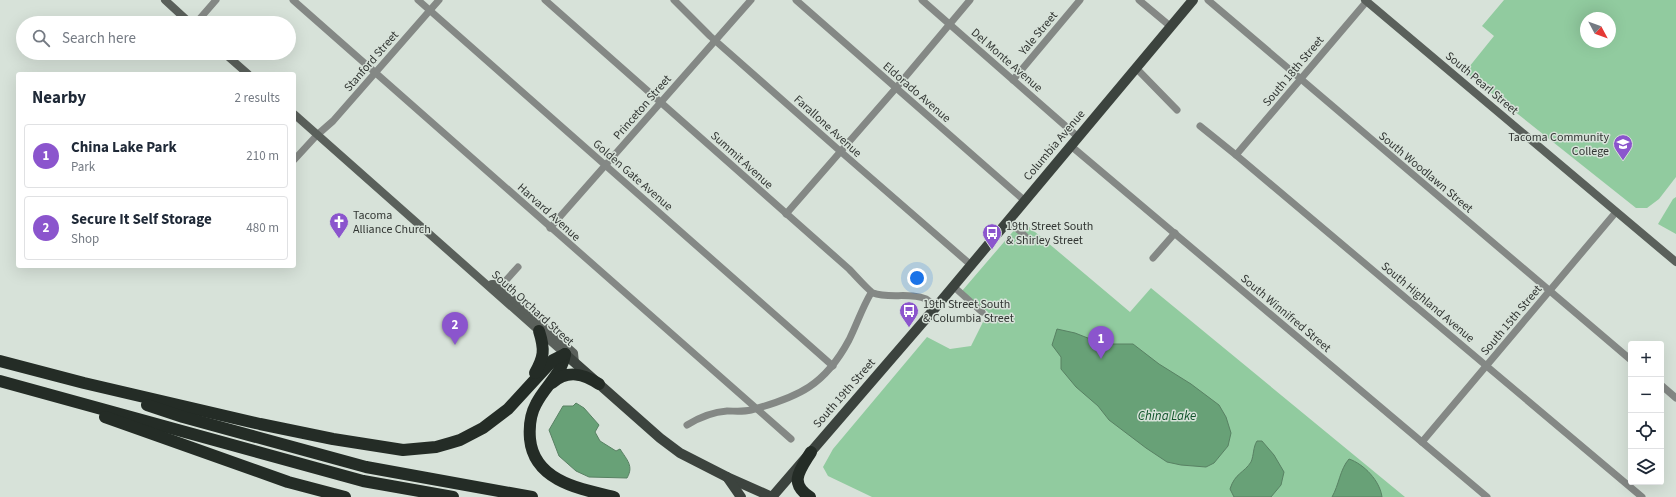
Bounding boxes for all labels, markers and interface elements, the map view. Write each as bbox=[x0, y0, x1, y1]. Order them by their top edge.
street label: Yale Street bbox=[1014, 8, 1062, 60]
north arrow bbox=[1580, 12, 1616, 48]
search box bbox=[16, 16, 296, 60]
street label: Del Monte Avenue bbox=[967, 25, 1046, 96]
icon: search bbox=[30, 27, 52, 49]
street label: Stanford Street bbox=[340, 27, 403, 95]
text: Search here bbox=[62, 28, 136, 49]
street label: South 18th Street bbox=[1259, 32, 1328, 110]
street label: South Pearl Street bbox=[1442, 48, 1522, 119]
street label: Eldorado Avenue bbox=[879, 58, 954, 127]
street label: Princeton Street bbox=[609, 71, 675, 143]
text: Nearby bbox=[32, 86, 86, 110]
text: 2 results bbox=[235, 89, 280, 107]
street label: Farallone Avenue bbox=[790, 91, 865, 161]
street label: Columbia Avenue bbox=[1020, 106, 1089, 184]
street label: Summit Avenue bbox=[707, 128, 777, 193]
street label: South Woodlawn Street bbox=[1375, 128, 1476, 217]
place label: Tacoma Community College bbox=[1508, 129, 1609, 160]
school or university icon: Tacoma Community College bbox=[1612, 133, 1634, 161]
street label: Golden Gate Avenue bbox=[589, 136, 676, 215]
text: China Lake Park bbox=[71, 137, 177, 158]
text: 1 bbox=[43, 147, 49, 165]
text: 210 m bbox=[246, 147, 279, 165]
text: Park bbox=[71, 158, 95, 176]
street label: Harvard Avenue bbox=[513, 179, 584, 245]
place label: Tacoma Alliance Church bbox=[353, 207, 431, 238]
text: Secure It Self Storage bbox=[71, 209, 212, 230]
church icon: Tacoma Alliance Church bbox=[328, 211, 350, 239]
place label: 19th Street South & Shirley Street bbox=[1006, 218, 1093, 249]
text: 2 bbox=[43, 219, 49, 237]
text: 480 m bbox=[246, 219, 279, 237]
bus stop icon: 19th Street South & Shirley Street bbox=[981, 222, 1003, 250]
text: Shop bbox=[71, 230, 99, 248]
street label: South Highland Avenue bbox=[1377, 258, 1478, 347]
street label: South Orchard Street bbox=[488, 267, 578, 350]
your location bbox=[907, 268, 927, 288]
street label: South Winnifred Street bbox=[1237, 270, 1335, 356]
street label: South 15th Street bbox=[1477, 281, 1546, 359]
place label: 19th Street South & Columbia Street bbox=[923, 296, 1014, 327]
bus stop icon: 19th Street South & Columbia Street bbox=[898, 300, 920, 328]
pin: 2 bbox=[442, 312, 468, 345]
pin: 1 bbox=[1088, 326, 1114, 359]
map controls bbox=[1628, 341, 1664, 485]
button: + bbox=[1628, 341, 1664, 377]
street label: South 19th Street bbox=[809, 355, 879, 432]
button: − bbox=[1628, 377, 1664, 413]
water label: China Lake bbox=[1138, 407, 1196, 425]
button: locate bbox=[1628, 413, 1664, 449]
button: layers bbox=[1628, 449, 1664, 485]

